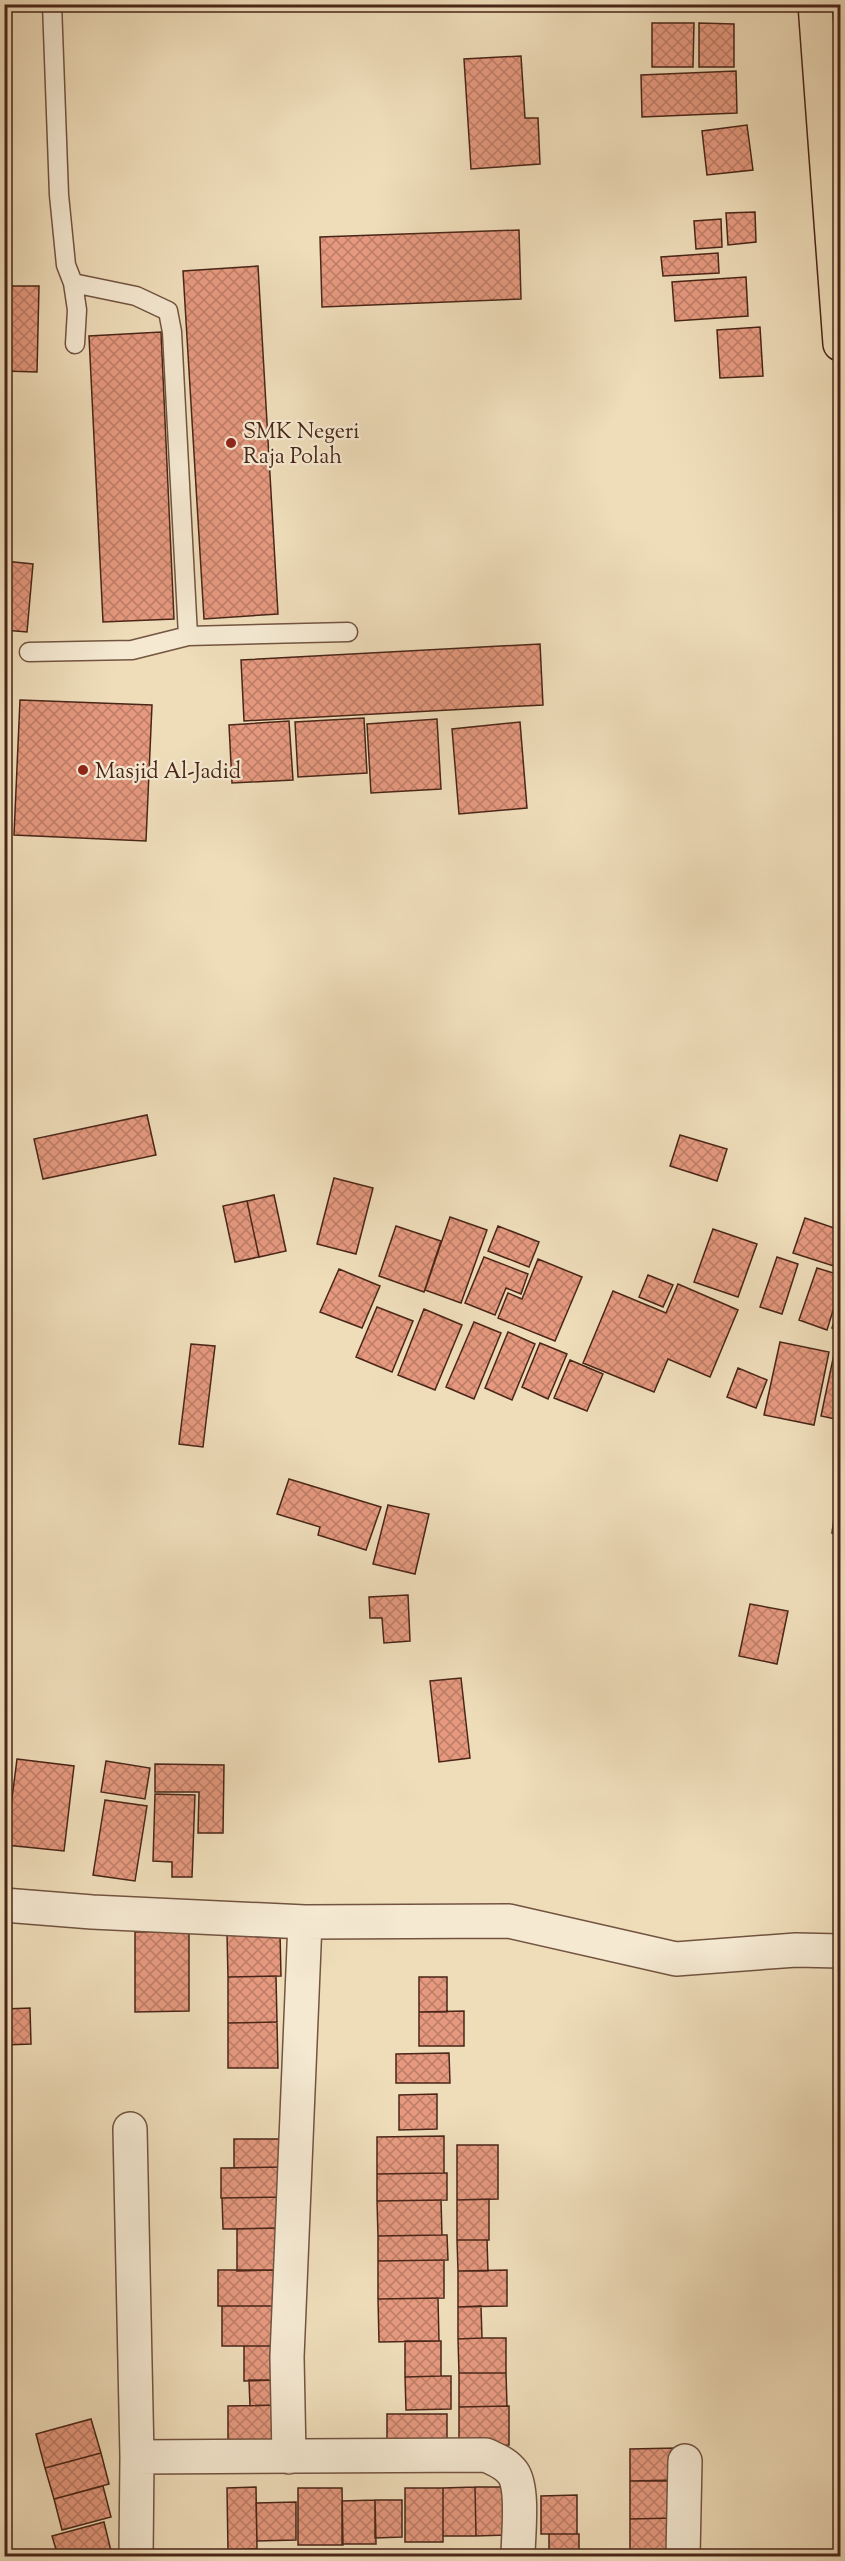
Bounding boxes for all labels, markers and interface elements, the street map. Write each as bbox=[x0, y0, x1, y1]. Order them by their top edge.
place label: SMK Negeri Raja Polah bbox=[243, 417, 360, 474]
marker: SMK Negeri Raja Polah bbox=[224, 436, 238, 450]
place label: Masjid Al-Jadid bbox=[95, 757, 241, 789]
marker: Masjid Al-Jadid bbox=[76, 763, 90, 777]

